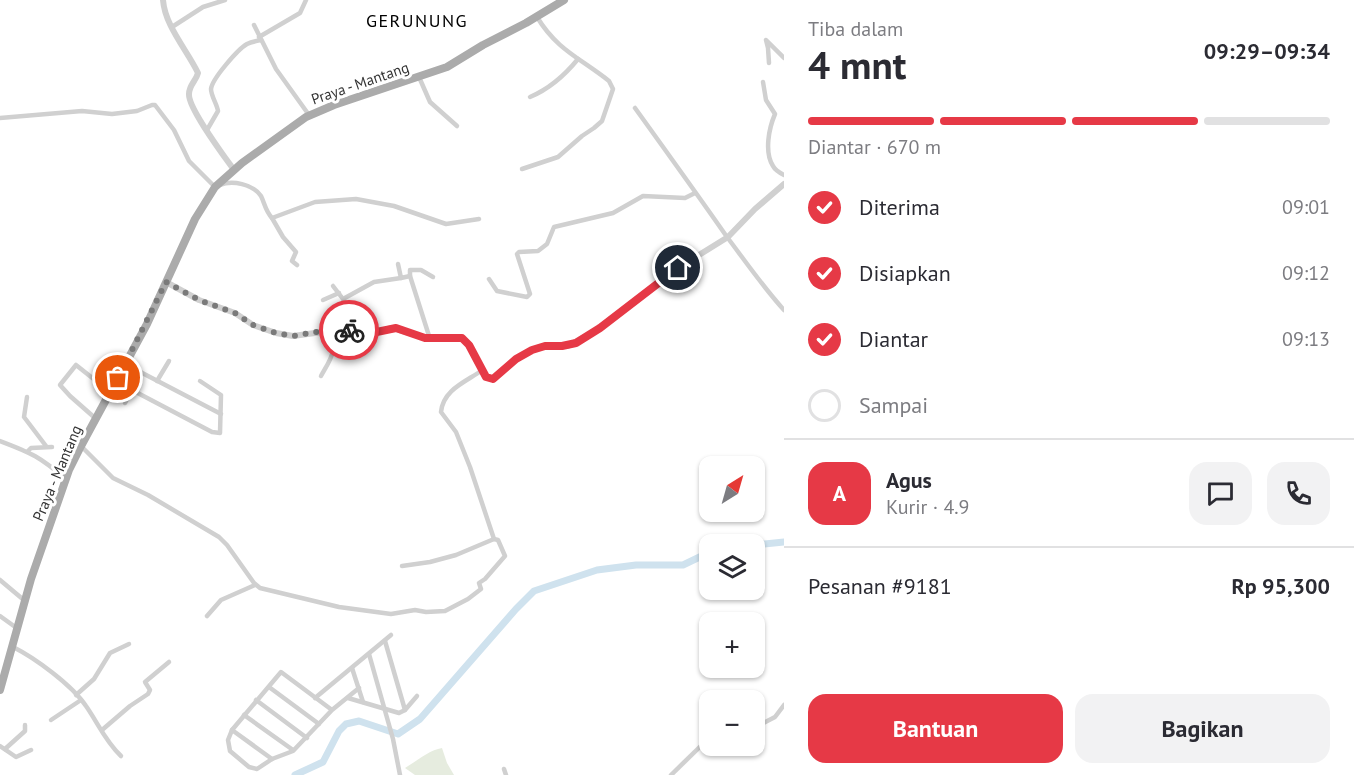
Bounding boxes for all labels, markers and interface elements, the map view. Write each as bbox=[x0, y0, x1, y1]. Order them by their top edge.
district label: GERUNUNG bbox=[366, 9, 468, 32]
text: Tiba dalam bbox=[808, 16, 903, 42]
text: 09:29–09:34 bbox=[1204, 37, 1330, 65]
text: 4 mnt bbox=[808, 39, 906, 90]
street label: Praya - Mantang bbox=[309, 57, 411, 109]
text: Diantar · 670 m bbox=[808, 134, 941, 160]
icon: check bbox=[808, 191, 841, 224]
text: Diterima bbox=[859, 193, 940, 221]
text: 09:01 bbox=[1282, 194, 1330, 220]
pin bbox=[652, 242, 703, 293]
icon: home bbox=[661, 251, 694, 284]
icon: check bbox=[808, 257, 841, 290]
text: Disiapkan bbox=[859, 259, 951, 287]
text: 09:12 bbox=[1282, 260, 1330, 286]
courier bbox=[319, 300, 379, 360]
icon: bike bbox=[333, 314, 366, 347]
icon: check bbox=[808, 323, 841, 356]
text: Diantar bbox=[859, 325, 928, 353]
text: 09:13 bbox=[1282, 326, 1330, 352]
pin bbox=[92, 352, 143, 403]
icon: bag bbox=[101, 361, 134, 394]
text: Sampai bbox=[859, 391, 928, 419]
street label: Praya - Mantang bbox=[28, 422, 86, 524]
north arrow bbox=[699, 456, 765, 522]
map controls bbox=[699, 456, 765, 756]
button: chat bbox=[1189, 462, 1252, 525]
button: phone bbox=[1267, 462, 1330, 525]
text: Agus bbox=[886, 466, 932, 494]
text: A bbox=[833, 479, 846, 507]
text: Kurir · 4.9 bbox=[886, 494, 969, 520]
button: layers bbox=[699, 534, 765, 600]
text: Pesanan #9181 bbox=[808, 572, 952, 600]
text: Rp 95,300 bbox=[1231, 572, 1330, 600]
button: + bbox=[699, 612, 765, 678]
button: − bbox=[699, 690, 765, 756]
button: Bantuan bbox=[808, 694, 1063, 763]
button: Bagikan bbox=[1075, 694, 1330, 763]

